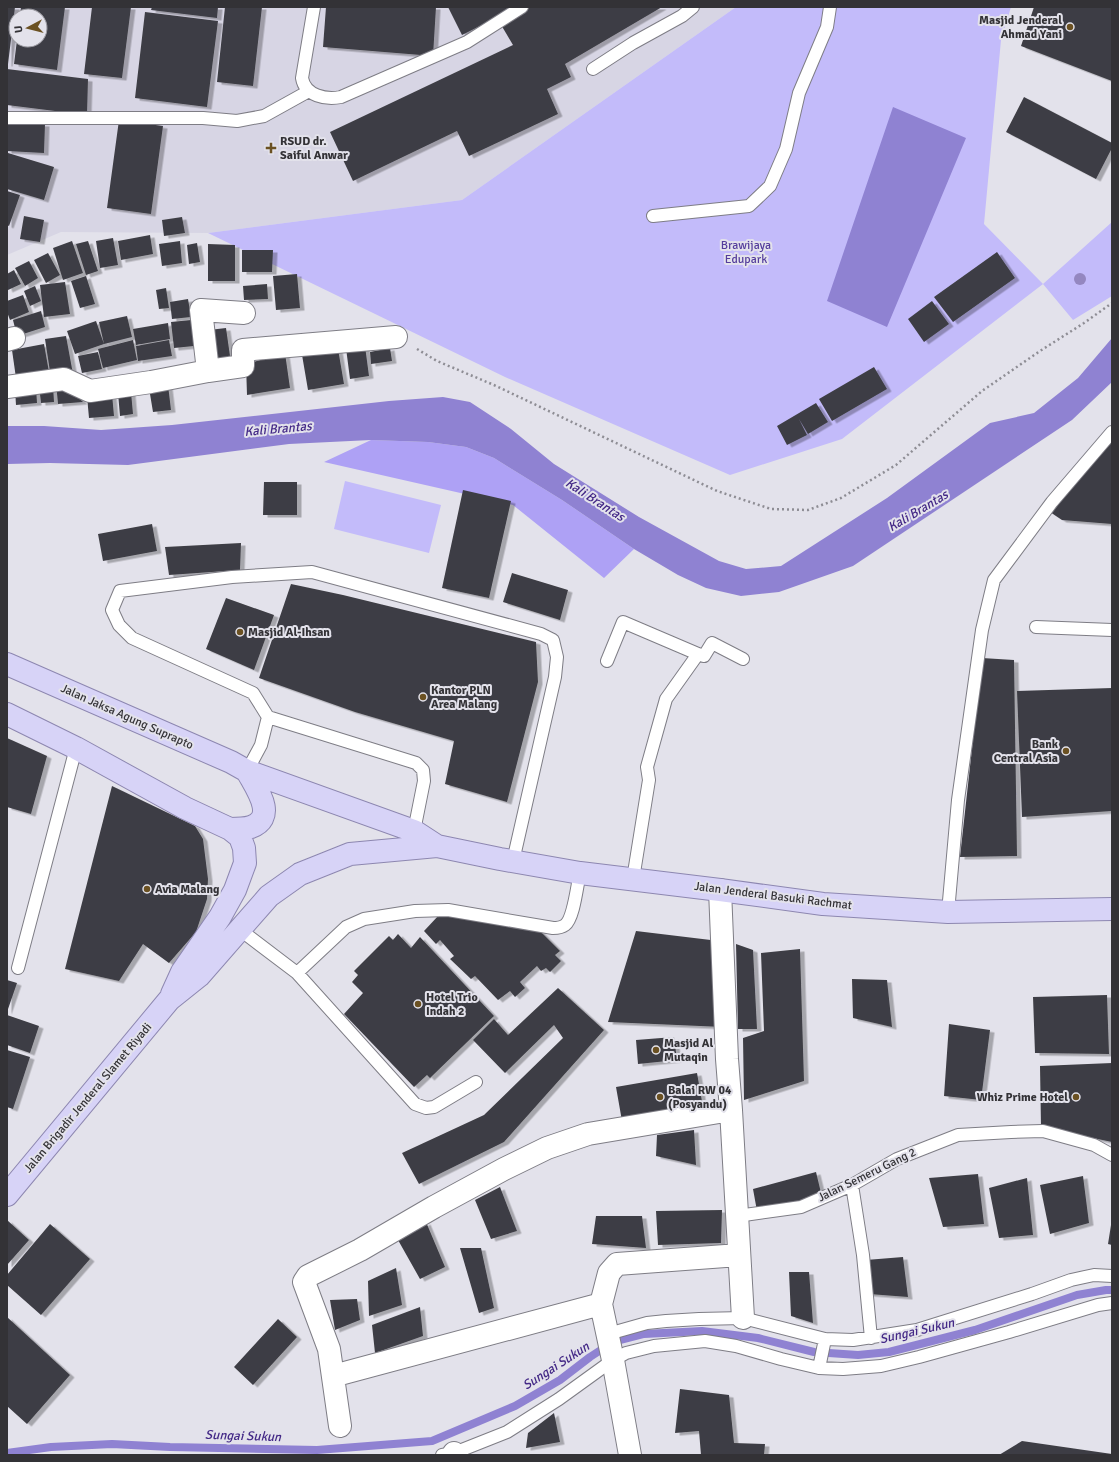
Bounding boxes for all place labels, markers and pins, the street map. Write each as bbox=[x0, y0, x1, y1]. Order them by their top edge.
place label: Masjid Jenderal Ahmad Yani bbox=[979, 13, 1062, 42]
marker: Masjid Jenderal Ahmad Yani bbox=[1065, 22, 1075, 32]
place label: RSUD dr. Saiful Anwar bbox=[280, 134, 348, 163]
marker: RSUD dr. Saiful Anwar bbox=[265, 142, 277, 154]
place label: Masjid Al-Ihsan bbox=[248, 625, 330, 640]
marker: Masjid Al-Ihsan bbox=[235, 627, 245, 637]
place label: Kantor PLN Area Malang bbox=[431, 683, 498, 712]
marker: Kantor PLN Area Malang bbox=[418, 692, 428, 702]
place label: Bank Central Asia bbox=[994, 737, 1059, 766]
marker: Bank Central Asia bbox=[1061, 746, 1071, 756]
place label: Avia Malang bbox=[155, 882, 220, 897]
marker: Avia Malang bbox=[142, 884, 152, 894]
place label: Hotel Trio Indah 2 bbox=[426, 990, 478, 1019]
marker: Hotel Trio Indah 2 bbox=[413, 999, 423, 1009]
place label: Masjid Al Mutaqin bbox=[664, 1036, 713, 1065]
marker: Masjid Al Mutaqin bbox=[651, 1045, 661, 1055]
place label: Balai RW 04 (Posyandu) bbox=[668, 1083, 732, 1112]
place label: Whiz Prime Hotel bbox=[977, 1090, 1068, 1105]
marker: Balai RW 04 (Posyandu) bbox=[655, 1092, 665, 1102]
marker: Whiz Prime Hotel bbox=[1071, 1092, 1081, 1102]

